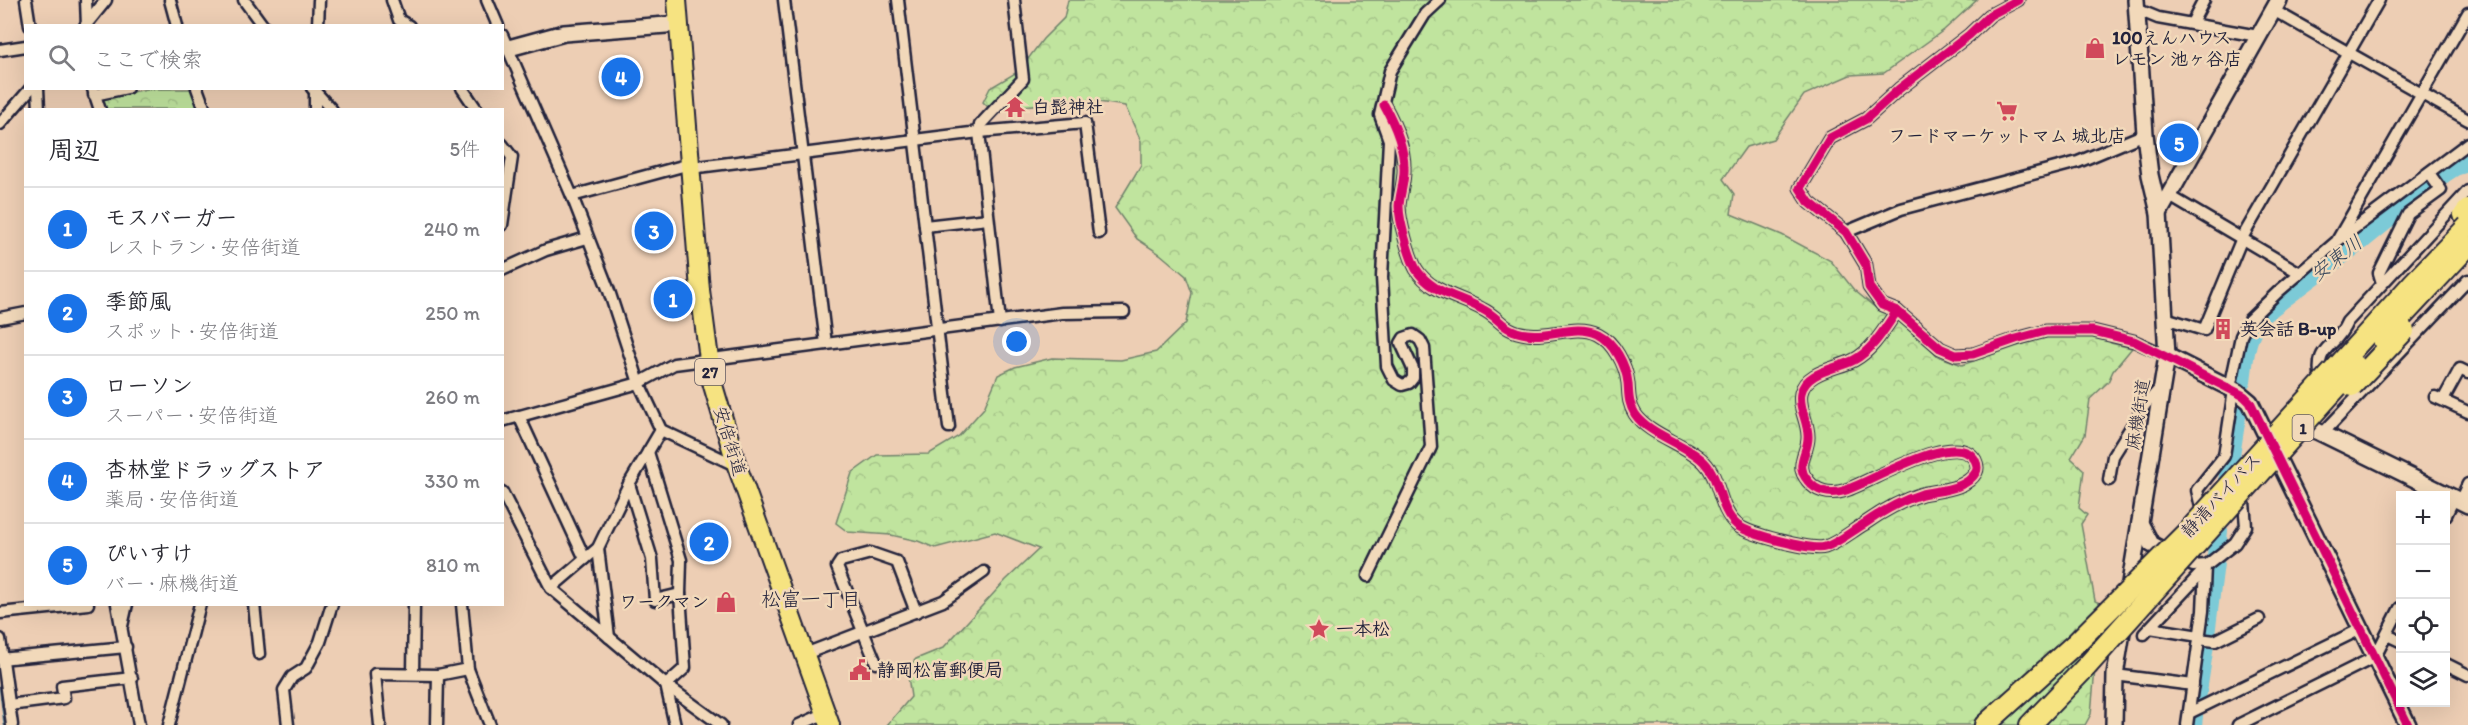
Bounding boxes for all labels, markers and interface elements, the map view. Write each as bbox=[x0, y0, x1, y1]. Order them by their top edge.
search box bbox=[24, 24, 504, 90]
place label: 100えんハウス レモン 池ヶ谷店 bbox=[2112, 27, 2242, 70]
shop icon: 100えんハウス レモン 池ヶ谷店 bbox=[2083, 36, 2107, 60]
icon: search bbox=[45, 41, 78, 74]
text: ここで検索 bbox=[93, 46, 203, 73]
pin: 4 bbox=[602, 54, 640, 100]
temple icon: 白髭神社 bbox=[1003, 95, 1027, 119]
place label: 白髭神社 bbox=[1032, 96, 1104, 118]
supermarket icon: フードマーケットマム 城北店 bbox=[1995, 99, 2019, 123]
pin: 5 bbox=[2160, 120, 2198, 166]
place label: フードマーケットマム 城北店 bbox=[1888, 125, 2126, 147]
text: 周辺 bbox=[48, 134, 100, 166]
text: 5件 bbox=[450, 137, 480, 161]
text: モスバーガー bbox=[105, 204, 237, 231]
pin: 3 bbox=[634, 208, 674, 254]
text: 1 bbox=[63, 217, 72, 241]
text: 240 m bbox=[424, 217, 480, 241]
water label: 安東川 bbox=[2305, 230, 2367, 286]
text: レストラン · 安倍街道 bbox=[105, 235, 300, 259]
pin: 1 bbox=[654, 276, 692, 322]
text: 季節風 bbox=[105, 288, 171, 315]
text: 2 bbox=[62, 301, 73, 325]
text: 250 m bbox=[425, 301, 480, 325]
building icon: 英会話 B-up bbox=[2211, 317, 2235, 341]
place label: 英会話 B-up bbox=[2240, 318, 2337, 340]
text: スポット · 安倍街道 bbox=[105, 319, 279, 343]
your location bbox=[1002, 327, 1031, 356]
road number: 27 bbox=[695, 359, 725, 385]
text: ローソン bbox=[105, 372, 193, 399]
street label: 麻機街道 bbox=[2122, 377, 2154, 451]
text: 3 bbox=[62, 385, 73, 409]
text: 260 m bbox=[425, 385, 480, 409]
text: スーパー · 安倍街道 bbox=[105, 403, 278, 427]
street label: 安倍街道 bbox=[709, 403, 751, 479]
road number: 1 bbox=[2292, 415, 2314, 441]
street label: 静清バイパス bbox=[2176, 448, 2266, 542]
text: 杏林堂ドラッグストア bbox=[105, 456, 325, 483]
text: 4 bbox=[61, 469, 74, 493]
text: 330 m bbox=[425, 469, 480, 493]
text: 薬局 · 安倍街道 bbox=[105, 487, 239, 511]
map controls bbox=[2396, 491, 2450, 707]
button: + bbox=[2396, 491, 2450, 545]
pin: 2 bbox=[690, 520, 728, 564]
text: ぴいすけ bbox=[105, 540, 193, 567]
button: − bbox=[2396, 545, 2450, 599]
text: 5 bbox=[62, 553, 73, 577]
text: 810 m bbox=[426, 553, 480, 577]
text: バー · 麻機街道 bbox=[105, 571, 239, 595]
district label: 松富一丁目 bbox=[761, 587, 861, 611]
shop icon: ワークマン bbox=[714, 590, 738, 614]
place label: ワークマン bbox=[619, 591, 709, 613]
button: locate bbox=[2396, 599, 2450, 653]
place icon: 一本松 bbox=[1307, 617, 1331, 641]
place label: 一本松 bbox=[1336, 618, 1390, 640]
button: layers bbox=[2396, 653, 2450, 707]
public building icon: 静岡松富郵便局 bbox=[848, 658, 872, 682]
place label: 静岡松富郵便局 bbox=[877, 659, 1003, 681]

